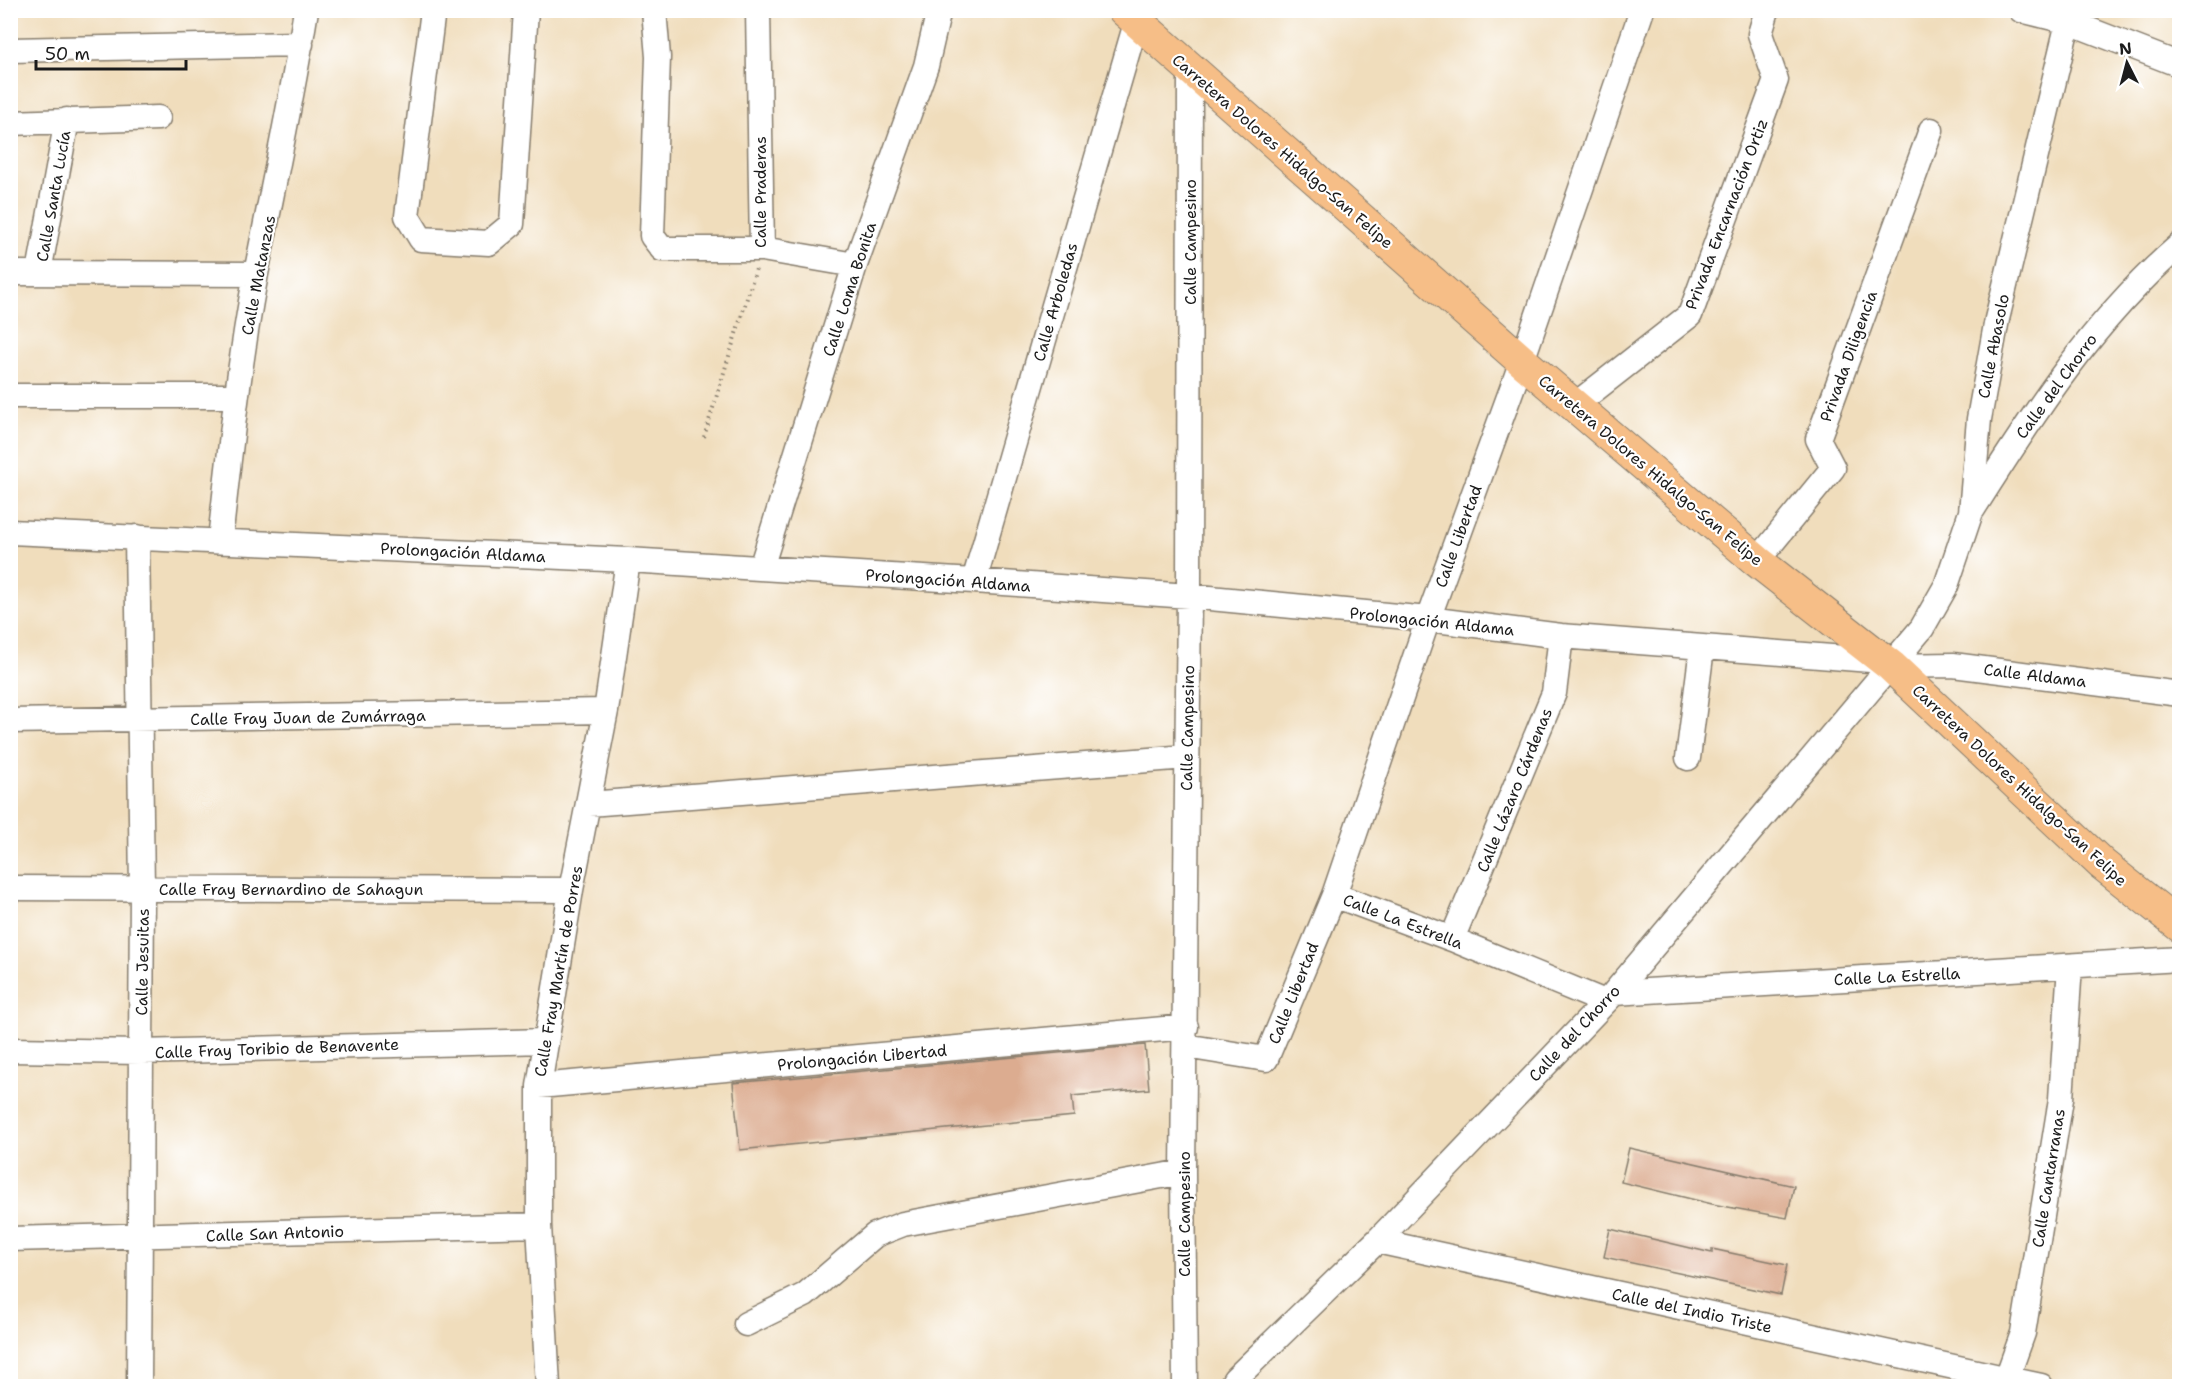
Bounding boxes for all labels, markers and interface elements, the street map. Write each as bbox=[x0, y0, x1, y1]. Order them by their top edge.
scale bar bbox=[36, 33, 186, 71]
north arrow bbox=[2097, 33, 2157, 93]
text: N bbox=[2118, 37, 2133, 60]
text: 50 m bbox=[45, 42, 90, 66]
street label: Carretera Dolores Hidalgo-San Felipe bbox=[1168, 49, 1398, 253]
street label: Privada Encarnación Ortiz bbox=[1680, 116, 1773, 313]
street label: Calle Santa Lucía bbox=[32, 129, 75, 263]
street label: Calle Praderas bbox=[750, 136, 771, 248]
street label: Calle Campesino bbox=[1180, 179, 1201, 305]
street label: Calle Matanzas bbox=[237, 213, 280, 337]
street label: Calle Loma Bonita bbox=[818, 219, 881, 359]
street label: Calle Arboledas bbox=[1028, 240, 1082, 364]
street label: Privada Diligencia bbox=[1815, 288, 1882, 425]
street label: Calle Abasolo bbox=[1973, 292, 2014, 400]
street label: Calle del Chorro bbox=[2011, 330, 2102, 443]
street label: Carretera Dolores Hidalgo-San Felipe bbox=[1534, 370, 1767, 570]
street label: Calle Libertad bbox=[1430, 482, 1487, 590]
street label: Prolongación Aldama bbox=[380, 538, 546, 567]
street label: Prolongación Aldama bbox=[865, 564, 1031, 597]
street label: Prolongación Aldama bbox=[1348, 602, 1515, 641]
street label: Calle Aldama bbox=[1982, 659, 2088, 692]
street label: Calle Campesino bbox=[1176, 665, 1199, 791]
street label: Carretera Dolores Hidalgo-San Felipe bbox=[1908, 680, 2132, 891]
street label: Calle Fray Juan de Zumárraga bbox=[190, 705, 426, 730]
street label: Calle Lázaro Cárdenas bbox=[1472, 705, 1557, 875]
street label: Calle Fray Martín de Porres bbox=[530, 864, 587, 1078]
street label: Calle Fray Bernardino de Sahagun bbox=[159, 879, 423, 900]
street label: Calle La Estrella bbox=[1340, 889, 1466, 954]
street label: Calle Jesuitas bbox=[131, 908, 154, 1016]
street label: Calle Libertad bbox=[1264, 939, 1323, 1047]
street label: Calle La Estrella bbox=[1833, 963, 1961, 990]
street label: Calle del Chorro bbox=[1524, 980, 1625, 1086]
street label: Calle Fray Toribio de Benavente bbox=[155, 1034, 400, 1063]
street label: Prolongación Libertad bbox=[776, 1040, 948, 1075]
street label: Calle Cantarranas bbox=[2027, 1107, 2070, 1249]
street label: Calle Campesino bbox=[1174, 1151, 1195, 1277]
street label: Calle San Antonio bbox=[206, 1221, 344, 1246]
street label: Calle del Indio Triste bbox=[1610, 1283, 1774, 1338]

